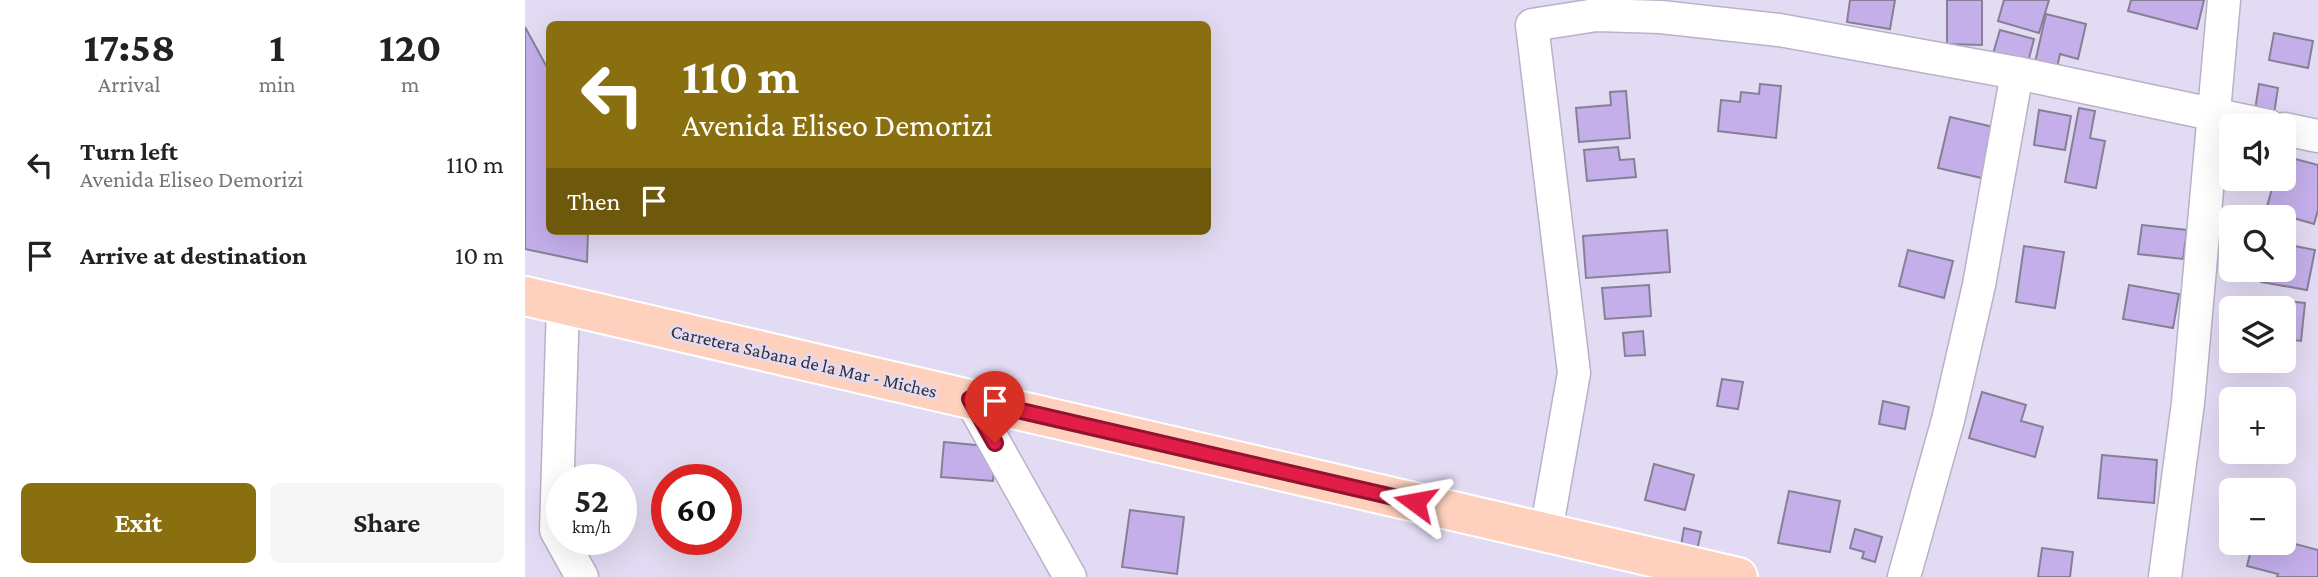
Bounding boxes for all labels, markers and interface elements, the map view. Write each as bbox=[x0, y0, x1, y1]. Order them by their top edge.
text: 17:58 bbox=[83, 23, 175, 70]
text: 1 bbox=[269, 23, 285, 70]
text: 120 bbox=[379, 23, 442, 70]
icon: left bbox=[567, 49, 658, 140]
text: 110 m bbox=[682, 49, 799, 104]
text: Arrival bbox=[98, 71, 161, 97]
text: min bbox=[259, 71, 296, 97]
text: m bbox=[401, 71, 420, 97]
text: Avenida Eliseo Demorizi bbox=[682, 107, 993, 143]
map controls bbox=[2219, 114, 2296, 555]
button: sound bbox=[2219, 114, 2296, 191]
text: Turn left bbox=[80, 137, 178, 166]
icon: left bbox=[21, 146, 59, 184]
text: 110 m bbox=[446, 150, 504, 179]
text: Avenida Eliseo Demorizi bbox=[80, 166, 303, 192]
icon: arrive bbox=[635, 182, 673, 220]
text: Then bbox=[567, 187, 621, 216]
button: search bbox=[2219, 205, 2296, 282]
icon: arrive bbox=[21, 237, 59, 275]
text: Arrive at destination bbox=[80, 241, 307, 270]
text: 10 m bbox=[455, 241, 504, 270]
button: layers bbox=[2219, 296, 2296, 373]
street label: Carretera Sabana de la Mar - Miches bbox=[669, 320, 939, 402]
pin bbox=[965, 371, 1025, 443]
icon: arrive bbox=[976, 382, 1014, 420]
button: + bbox=[2219, 387, 2296, 464]
speed limit sign: 60 bbox=[651, 464, 742, 555]
position arrow bbox=[1378, 465, 1452, 539]
button: − bbox=[2219, 478, 2296, 555]
text: 52 bbox=[574, 481, 609, 520]
button: Exit bbox=[21, 483, 256, 563]
button: Share bbox=[270, 483, 504, 563]
text: km/h bbox=[572, 517, 611, 537]

